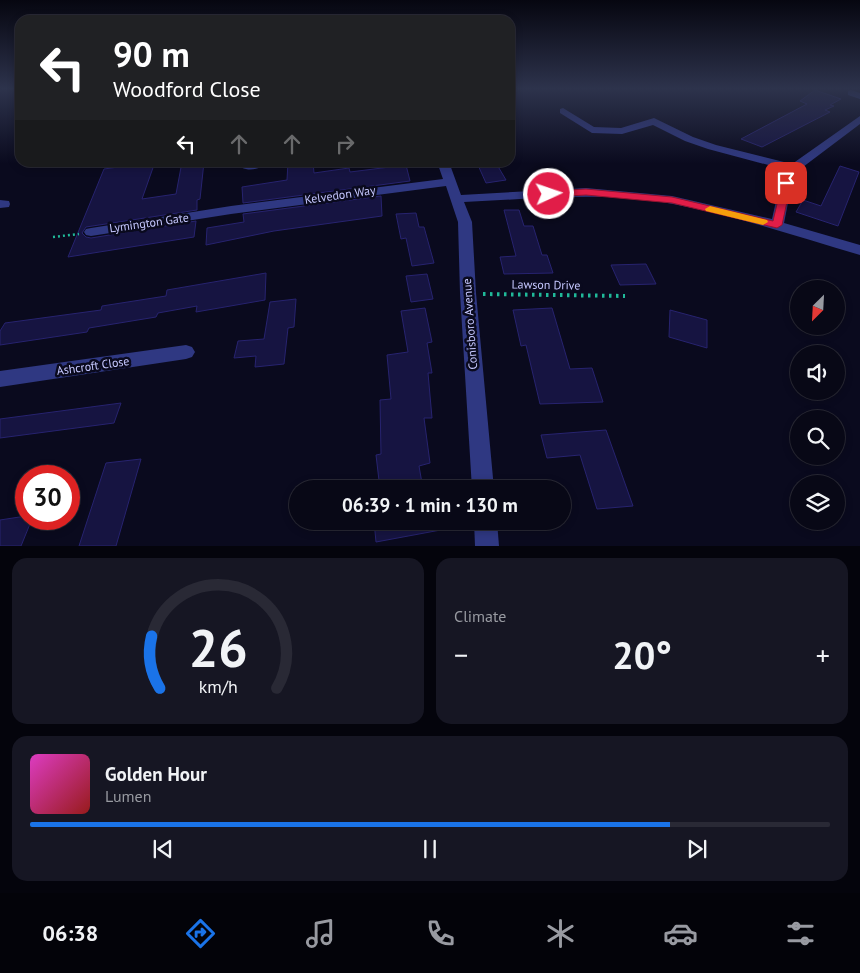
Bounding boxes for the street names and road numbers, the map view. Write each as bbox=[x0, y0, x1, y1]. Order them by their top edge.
street label: Kelvedon Way bbox=[303, 182, 377, 207]
street label: Lymington Gate bbox=[108, 210, 190, 236]
street label: Lawson Drive bbox=[511, 276, 581, 293]
street label: Conisboro Avenue bbox=[459, 278, 480, 370]
street label: Ashcroft Close bbox=[56, 353, 130, 378]

